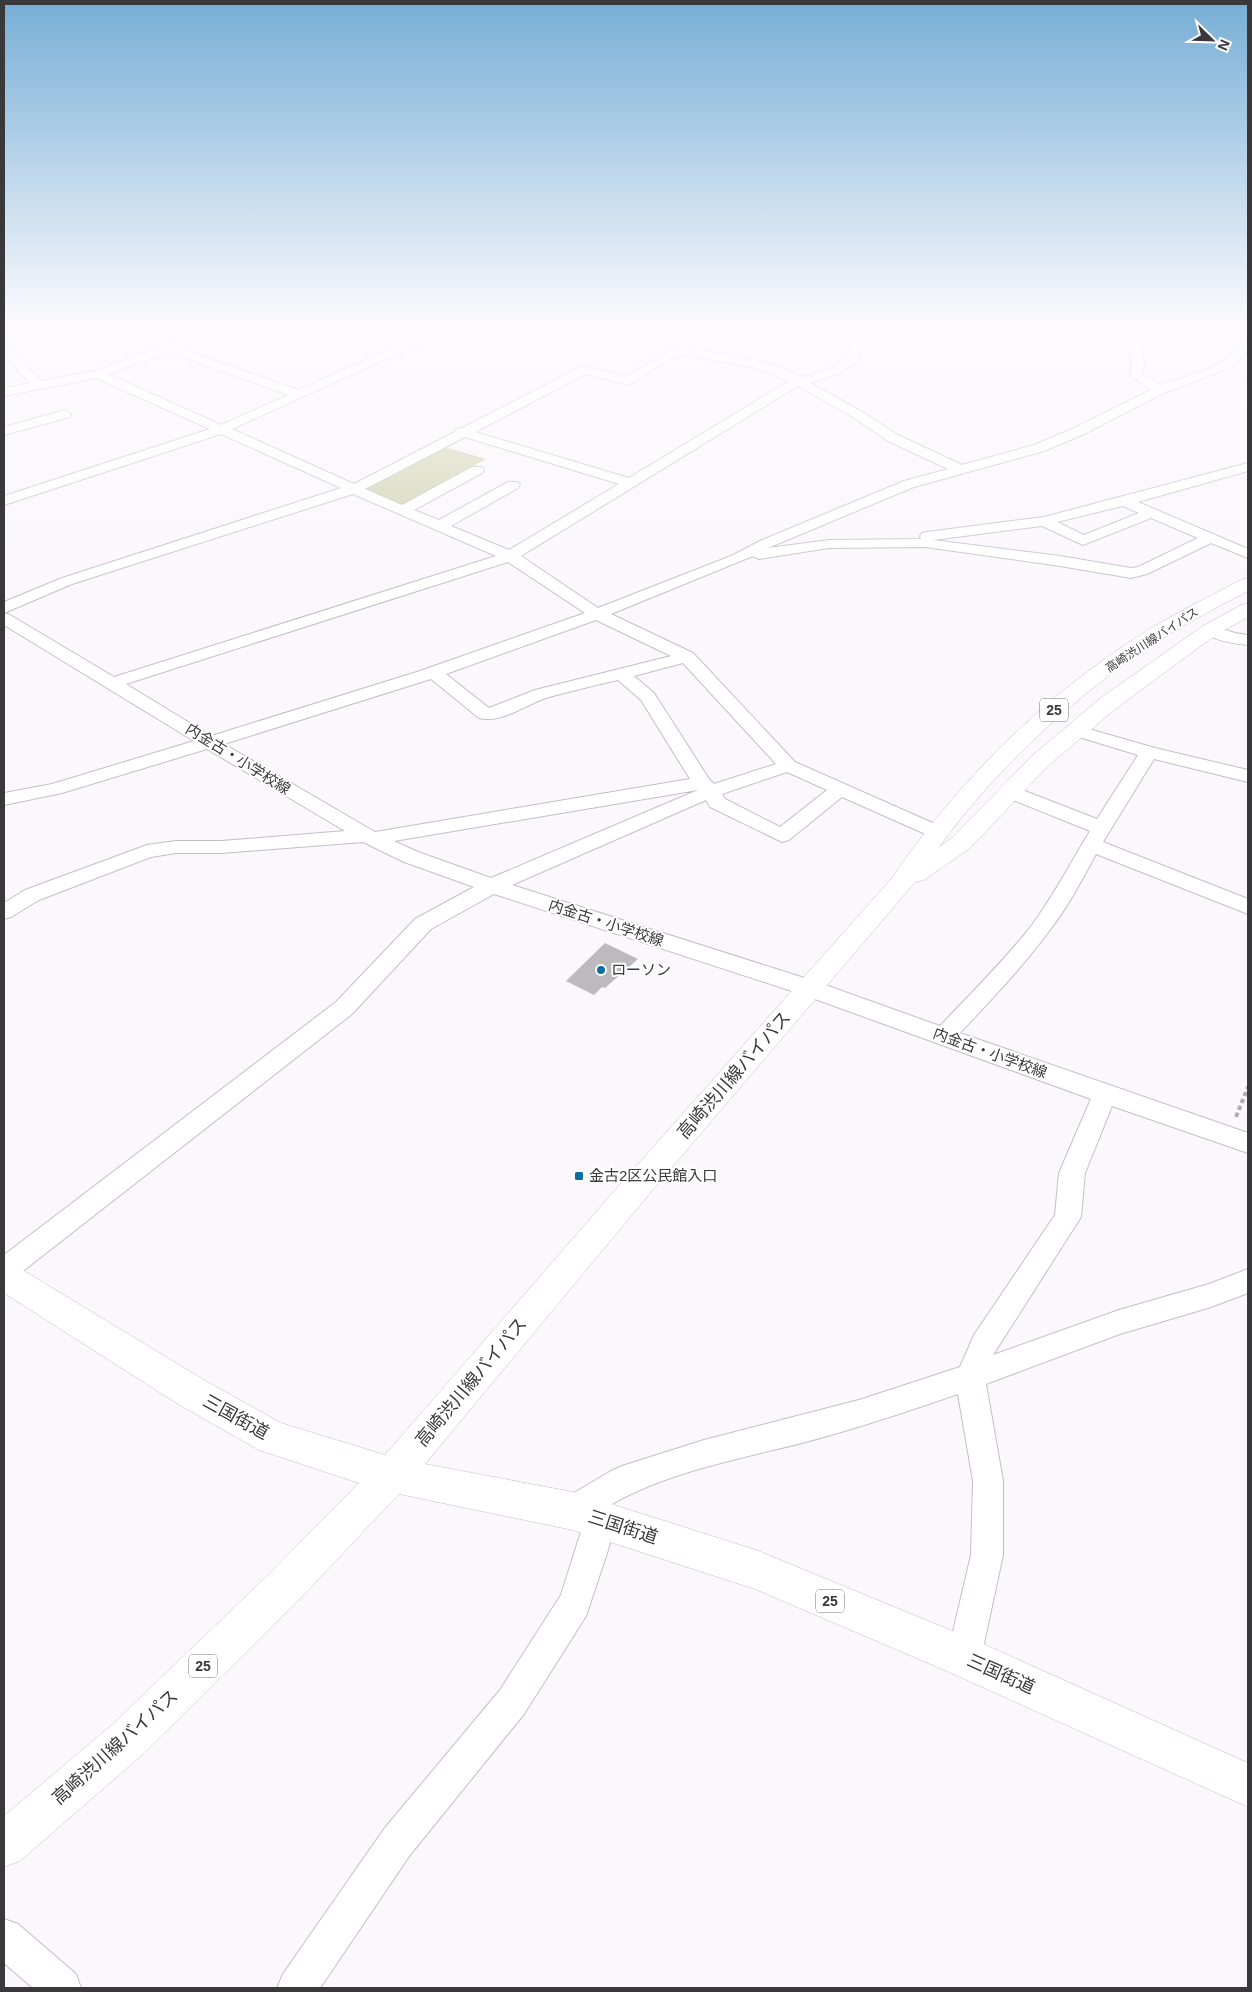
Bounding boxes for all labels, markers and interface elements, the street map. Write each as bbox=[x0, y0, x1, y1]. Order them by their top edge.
north arrow bbox=[1187, 15, 1237, 65]
text: N bbox=[1215, 37, 1233, 53]
street label: 高崎渋川線バイパス bbox=[1103, 605, 1201, 675]
road number: 25 bbox=[1040, 698, 1068, 722]
street label: 内金古・小学校線 bbox=[183, 720, 294, 798]
street label: 内金古・小学校線 bbox=[546, 896, 666, 949]
place label: ローソン bbox=[611, 961, 671, 978]
marker: ローソン bbox=[595, 964, 607, 976]
street label: 高崎渋川線バイパス bbox=[673, 1007, 795, 1143]
street label: 内金古・小学校線 bbox=[931, 1024, 1049, 1081]
place label: 金古2区公民館入口 bbox=[589, 1167, 717, 1184]
marker: 金古2区公民館入口 bbox=[573, 1170, 585, 1182]
street label: 高崎渋川線バイパス bbox=[411, 1314, 531, 1450]
street label: 三国街道 bbox=[200, 1391, 272, 1443]
street label: 三国街道 bbox=[586, 1506, 660, 1548]
road number: 25 bbox=[816, 1590, 844, 1612]
street label: 三国街道 bbox=[964, 1650, 1038, 1698]
road number: 25 bbox=[189, 1654, 217, 1678]
street label: 高崎渋川線バイパス bbox=[48, 1685, 182, 1809]

